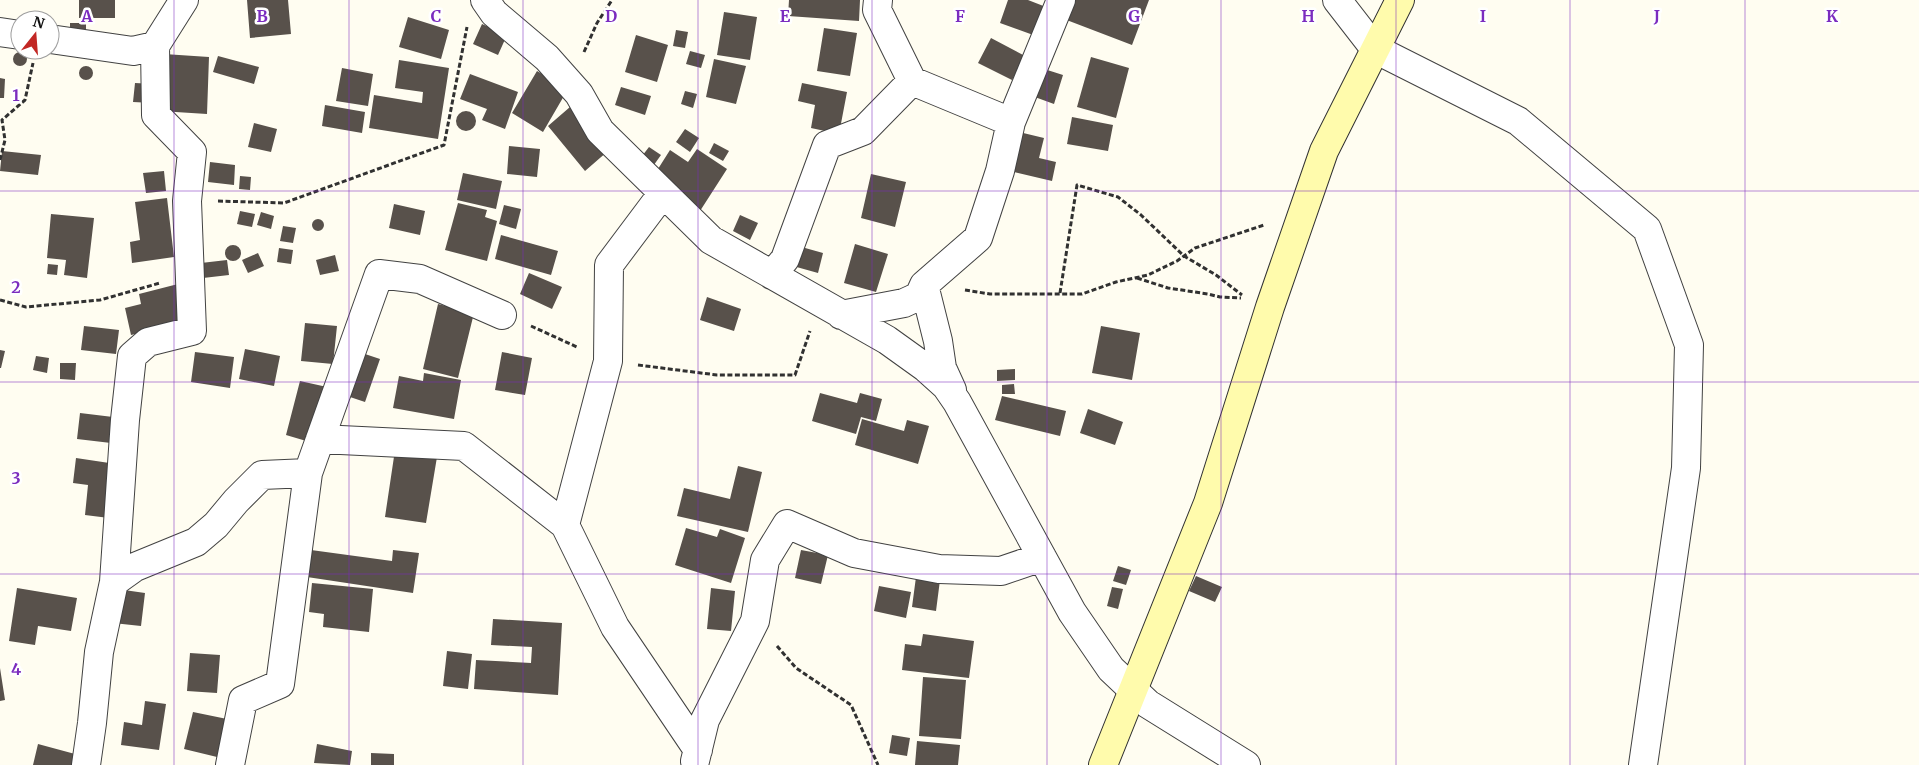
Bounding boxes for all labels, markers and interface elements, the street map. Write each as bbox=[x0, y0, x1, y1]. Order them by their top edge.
text: A bbox=[80, 6, 93, 26]
text: B bbox=[256, 6, 268, 26]
text: C bbox=[431, 6, 441, 26]
text: D bbox=[605, 6, 617, 26]
text: E bbox=[780, 6, 791, 26]
text: F bbox=[955, 6, 965, 26]
text: G bbox=[1128, 6, 1140, 26]
text: H bbox=[1301, 6, 1315, 26]
text: I bbox=[1480, 6, 1486, 26]
text: J bbox=[1653, 6, 1660, 26]
text: K bbox=[1826, 6, 1838, 26]
north arrow bbox=[10, 10, 60, 60]
text: N bbox=[31, 12, 47, 33]
text: 1 bbox=[12, 85, 20, 105]
text: 2 bbox=[11, 277, 21, 297]
text: 3 bbox=[11, 468, 21, 488]
text: 4 bbox=[11, 659, 21, 679]

